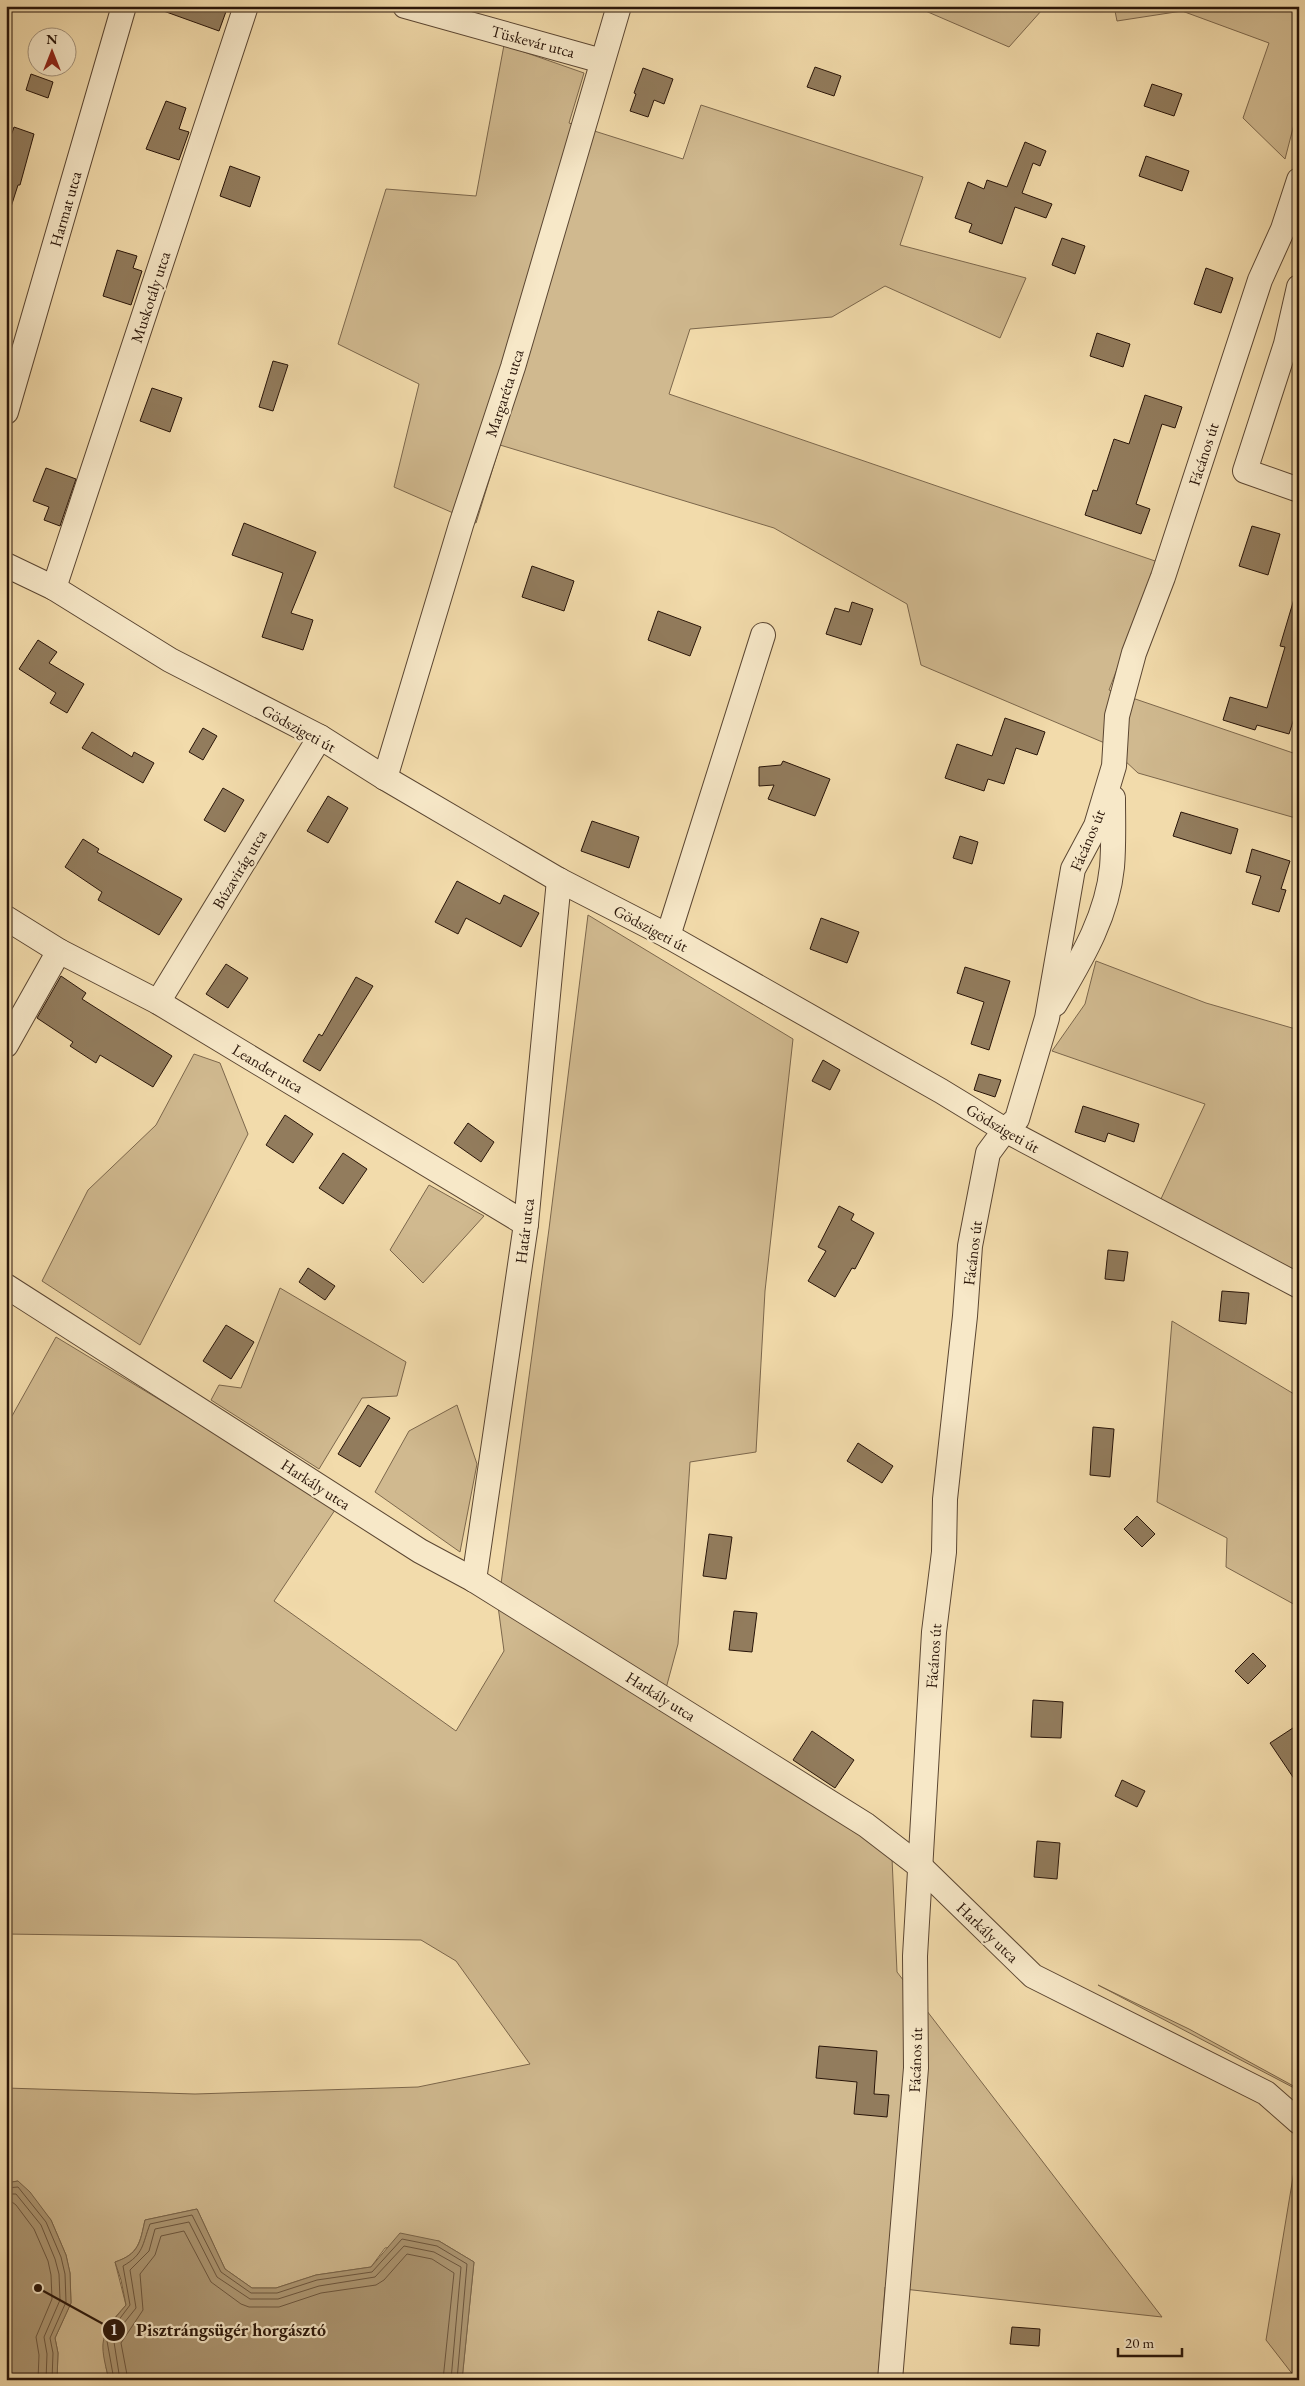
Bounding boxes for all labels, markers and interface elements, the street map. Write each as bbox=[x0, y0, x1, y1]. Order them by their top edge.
street label: Tüskevár utca bbox=[489, 20, 578, 63]
north arrow bbox=[28, 28, 78, 78]
text: N bbox=[46, 30, 58, 48]
street label: Harmat utca bbox=[45, 168, 86, 249]
street label: Muskotály utca bbox=[126, 248, 175, 346]
street label: Margaréta utca bbox=[480, 346, 529, 440]
street label: Fácános út bbox=[1183, 420, 1223, 488]
street label: Gödszigeti út bbox=[258, 699, 340, 757]
street label: Fácános út bbox=[1065, 806, 1110, 874]
street label: Búzavirág utca bbox=[208, 825, 272, 913]
street label: Gödszigeti út bbox=[610, 900, 692, 957]
street label: Leander utca bbox=[228, 1039, 308, 1098]
street label: Gödszigeti út bbox=[962, 1099, 1043, 1158]
street label: Határ utca bbox=[510, 1197, 539, 1265]
street label: Fácános út bbox=[958, 1220, 987, 1287]
street label: Harkály utca bbox=[277, 1454, 355, 1515]
street label: Fácános út bbox=[921, 1623, 946, 1689]
street label: Harkály utca bbox=[622, 1667, 700, 1727]
street label: Harkály utca bbox=[952, 1897, 1024, 1968]
street label: Fácános út bbox=[904, 2027, 927, 2093]
callout: Pisztrángsügér horgásztó bbox=[101, 2313, 336, 2346]
text: Pisztrángsügér horgásztó bbox=[136, 2318, 326, 2341]
text: 1 bbox=[110, 2320, 118, 2339]
scale bar bbox=[1118, 2326, 1181, 2358]
text: 20 m bbox=[1125, 2333, 1154, 2352]

